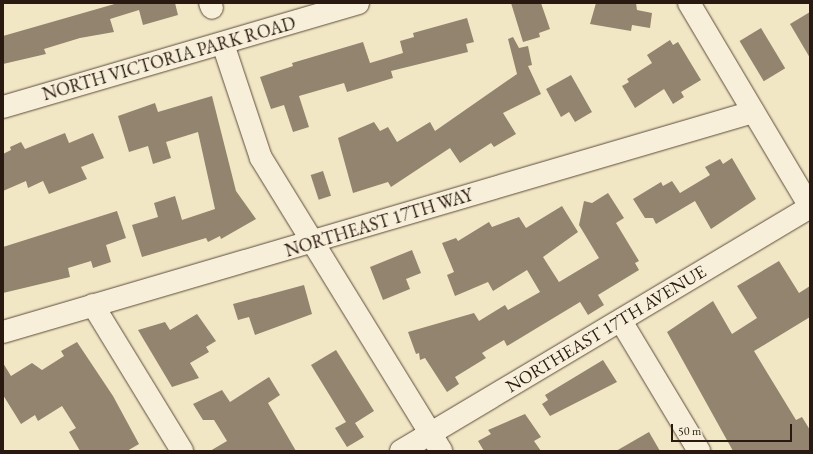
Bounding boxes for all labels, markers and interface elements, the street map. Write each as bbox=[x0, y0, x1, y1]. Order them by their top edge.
street label: NORTH VICTORIA PARK ROAD bbox=[40, 12, 298, 106]
street label: NORTHEAST 17TH WAY bbox=[282, 184, 476, 262]
street label: NORTHEAST 17TH AVENUE bbox=[502, 261, 710, 397]
scale bar bbox=[673, 416, 794, 442]
text: 50 m bbox=[678, 423, 701, 439]

